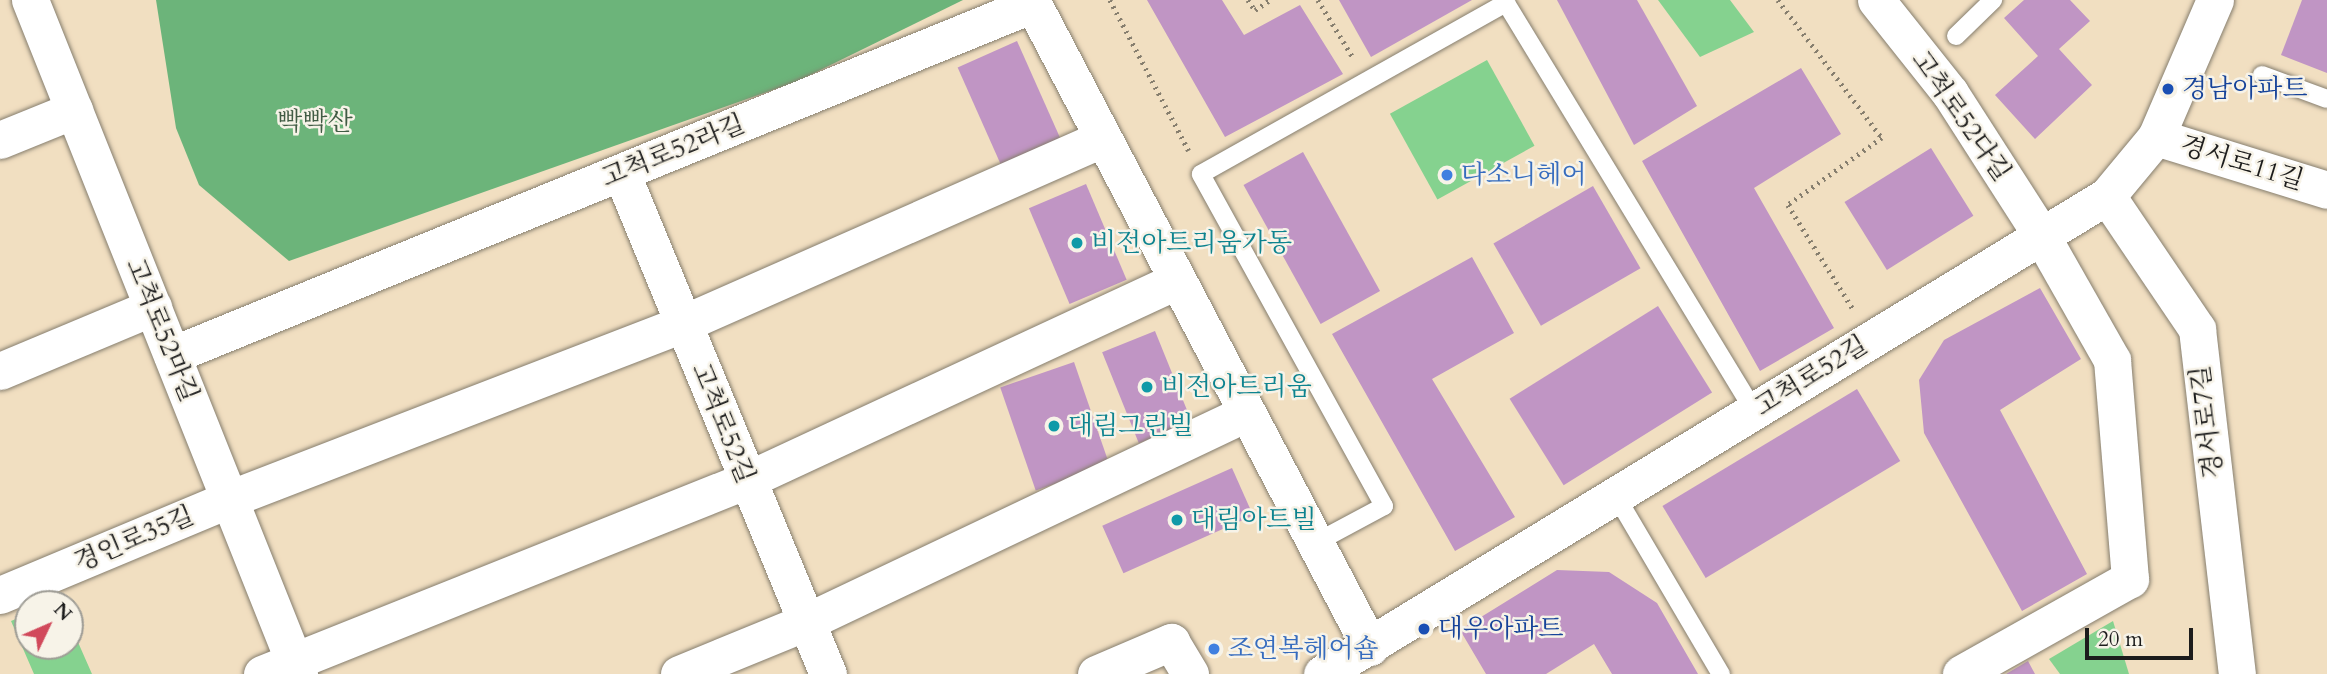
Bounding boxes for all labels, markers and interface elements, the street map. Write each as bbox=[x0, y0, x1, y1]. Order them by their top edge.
street label: 고척로52다길 bbox=[1905, 45, 2017, 187]
place label: 경남아파트 bbox=[2182, 73, 2308, 105]
marker: 경남아파트 bbox=[2160, 81, 2176, 97]
park label: 빡빡산 bbox=[277, 106, 353, 138]
street label: 고척로52라길 bbox=[597, 108, 749, 194]
street label: 경서로11길 bbox=[2177, 130, 2307, 196]
place label: 다소니헤어 bbox=[1461, 159, 1587, 191]
marker: 다소니헤어 bbox=[1439, 167, 1455, 183]
place label: 비전아트리움가동 bbox=[1091, 227, 1292, 259]
marker: 비전아트리움가동 bbox=[1069, 235, 1085, 251]
street label: 고척로52마길 bbox=[119, 254, 205, 406]
street label: 고척로52길 bbox=[1749, 329, 1873, 423]
street label: 고척로52길 bbox=[685, 358, 761, 488]
street label: 경서로7길 bbox=[2185, 364, 2229, 480]
place label: 비전아트리움 bbox=[1161, 371, 1312, 403]
marker: 비전아트리움 bbox=[1139, 379, 1155, 395]
place label: 대림그린빌 bbox=[1068, 410, 1194, 442]
marker: 대림그린빌 bbox=[1046, 418, 1062, 434]
street label: 경인로35길 bbox=[69, 500, 199, 578]
place label: 대림아트빌 bbox=[1191, 504, 1317, 536]
marker: 대림아트빌 bbox=[1169, 512, 1185, 528]
north arrow bbox=[14, 590, 84, 660]
text: N bbox=[48, 597, 78, 627]
place label: 대우아파트 bbox=[1438, 613, 1564, 645]
scale bar bbox=[2089, 614, 2198, 658]
marker: 대우아파트 bbox=[1416, 621, 1432, 637]
text: 20 m bbox=[2098, 625, 2143, 654]
place label: 조연복헤어숍 bbox=[1228, 633, 1379, 665]
marker: 조연복헤어숍 bbox=[1206, 641, 1222, 657]

